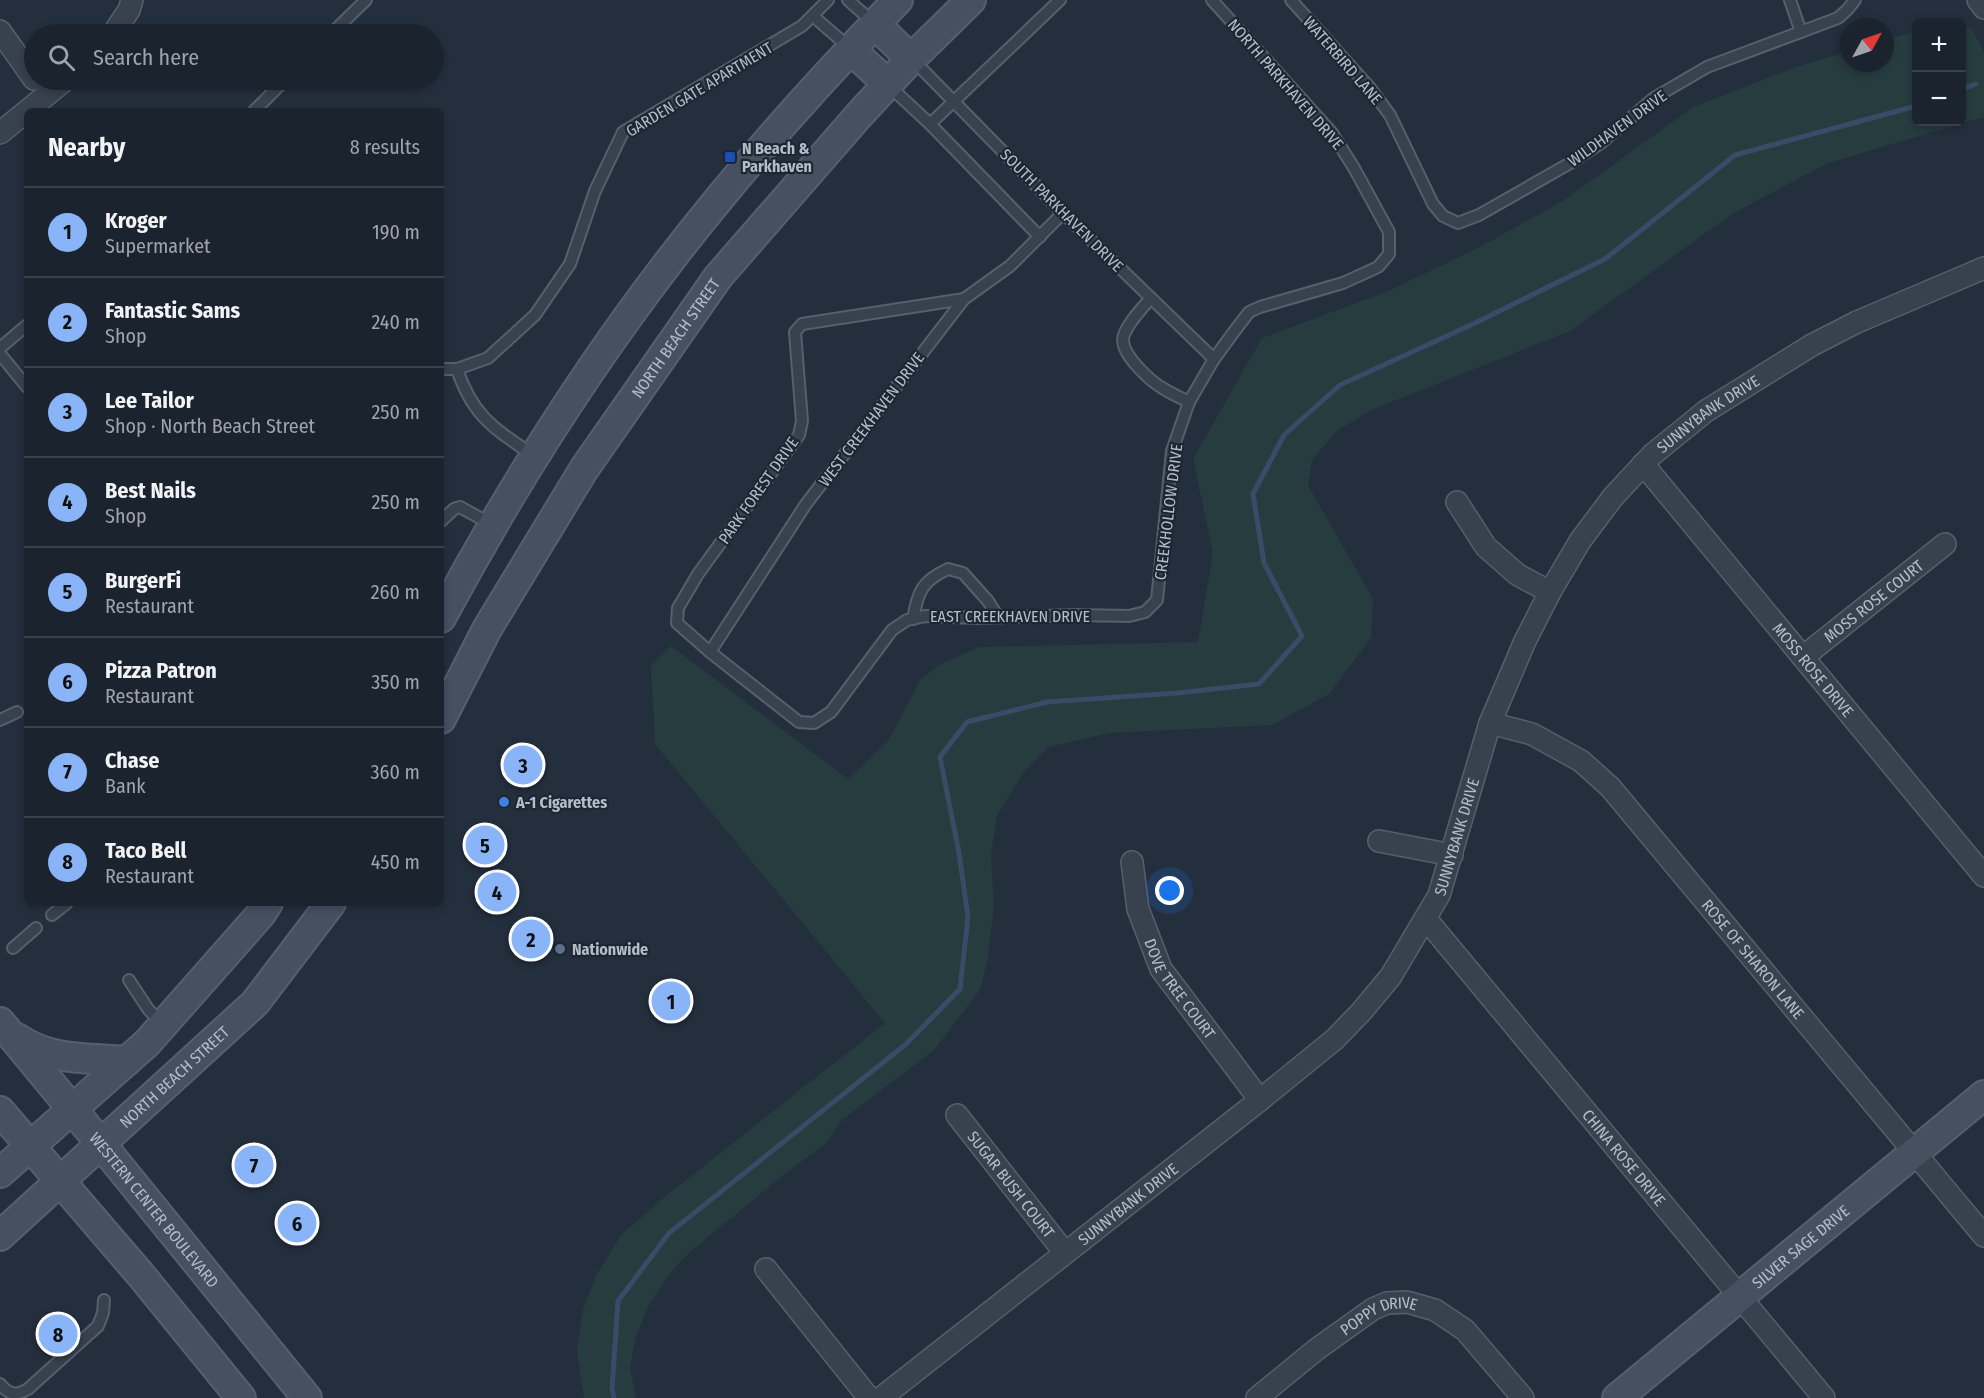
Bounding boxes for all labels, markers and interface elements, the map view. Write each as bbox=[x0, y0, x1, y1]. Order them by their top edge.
street label: WATERBIRD LANE bbox=[1299, 12, 1386, 108]
street label: NORTH PARKHAVEN DRIVE bbox=[1224, 15, 1348, 154]
north arrow bbox=[1840, 18, 1894, 72]
map controls bbox=[1912, 18, 1966, 126]
button: + bbox=[1912, 18, 1966, 72]
search box bbox=[24, 24, 444, 90]
street label: GARDEN GATE APARTMENT bbox=[622, 38, 777, 141]
icon: search bbox=[45, 41, 78, 74]
text: Search here bbox=[93, 44, 199, 71]
button: − bbox=[1912, 72, 1966, 126]
street label: WILDHAVEN DRIVE bbox=[1564, 86, 1670, 171]
text: Nearby bbox=[48, 132, 125, 163]
text: 8 results bbox=[350, 135, 420, 159]
place label: N Beach & Parkhaven bbox=[742, 139, 812, 176]
street label: SOUTH PARKHAVEN DRIVE bbox=[996, 145, 1127, 276]
marker: N Beach & Parkhaven bbox=[723, 150, 737, 164]
text: Kroger bbox=[105, 207, 167, 234]
text: 1 bbox=[63, 220, 72, 244]
text: 190 m bbox=[372, 220, 420, 244]
text: Supermarket bbox=[105, 234, 211, 258]
street label: NORTH BEACH STREET bbox=[628, 274, 724, 402]
text: Fantastic Sams bbox=[105, 297, 240, 324]
text: 2 bbox=[63, 310, 72, 334]
text: 240 m bbox=[371, 310, 420, 334]
text: Shop bbox=[105, 324, 147, 348]
street label: WEST CREEKHAVEN DRIVE bbox=[815, 348, 928, 490]
street label: SUNNYBANK DRIVE bbox=[1653, 371, 1763, 457]
text: Lee Tailor bbox=[105, 387, 194, 414]
text: 3 bbox=[63, 400, 72, 424]
text: 250 m bbox=[372, 400, 420, 424]
text: Shop · North Beach Street bbox=[105, 414, 315, 438]
street label: PARK FOREST DRIVE bbox=[714, 433, 802, 547]
street label: CREEKHOLLOW DRIVE bbox=[1151, 443, 1186, 581]
text: Best Nails bbox=[105, 477, 196, 504]
text: 4 bbox=[62, 490, 73, 514]
text: 250 m bbox=[372, 490, 420, 514]
text: Shop bbox=[105, 504, 147, 528]
street label: MOSS ROSE COURT bbox=[1820, 556, 1928, 647]
text: BurgerFi bbox=[105, 567, 181, 594]
text: 5 bbox=[63, 580, 72, 604]
text: 260 m bbox=[371, 580, 420, 604]
text: Restaurant bbox=[105, 594, 194, 618]
street label: EAST CREEKHAVEN DRIVE bbox=[930, 607, 1090, 626]
street label: MOSS ROSE DRIVE bbox=[1768, 619, 1857, 721]
text: Pizza Patron bbox=[105, 657, 217, 684]
text: 6 bbox=[62, 670, 73, 694]
text: 350 m bbox=[371, 670, 420, 694]
text: Restaurant bbox=[105, 684, 194, 708]
pin: 3 bbox=[504, 742, 542, 788]
text: Chase bbox=[105, 747, 159, 774]
text: 7 bbox=[63, 760, 72, 784]
text: 360 m bbox=[371, 760, 420, 784]
text: Bank bbox=[105, 774, 146, 798]
street label: SUNNYBANK DRIVE bbox=[1430, 776, 1483, 898]
place label: A-1 Cigarettes bbox=[515, 793, 607, 812]
marker: A-1 Cigarettes bbox=[497, 795, 511, 809]
pin: 5 bbox=[466, 822, 504, 868]
text: Taco Bell bbox=[105, 837, 187, 864]
text: 8 bbox=[62, 850, 73, 874]
text: 450 m bbox=[371, 850, 420, 874]
text: Restaurant bbox=[105, 864, 194, 888]
pin: 4 bbox=[478, 870, 516, 914]
your location bbox=[1155, 876, 1184, 905]
street label: ROSE OF SHARON LANE bbox=[1698, 896, 1808, 1023]
pin: 2 bbox=[512, 916, 550, 962]
street label: DOVE TREE COURT bbox=[1140, 936, 1220, 1043]
place label: Nationwide bbox=[572, 940, 648, 959]
marker: Nationwide bbox=[553, 942, 567, 956]
pin: 1 bbox=[652, 978, 690, 1024]
street label: NORTH BEACH STREET bbox=[116, 1022, 234, 1132]
street label: CHINA ROSE DRIVE bbox=[1578, 1106, 1669, 1210]
street label: SUGAR BUSH COURT bbox=[963, 1128, 1059, 1242]
street label: WESTERN CENTER BOULEVARD bbox=[85, 1129, 222, 1291]
pin: 7 bbox=[234, 1142, 274, 1188]
street label: SUNNYBANK DRIVE bbox=[1074, 1159, 1182, 1249]
pin: 6 bbox=[278, 1200, 316, 1246]
street label: SILVER SAGE DRIVE bbox=[1748, 1201, 1853, 1293]
street label: POPPY DRIVE bbox=[1337, 1293, 1420, 1339]
pin: 8 bbox=[38, 1312, 78, 1356]

